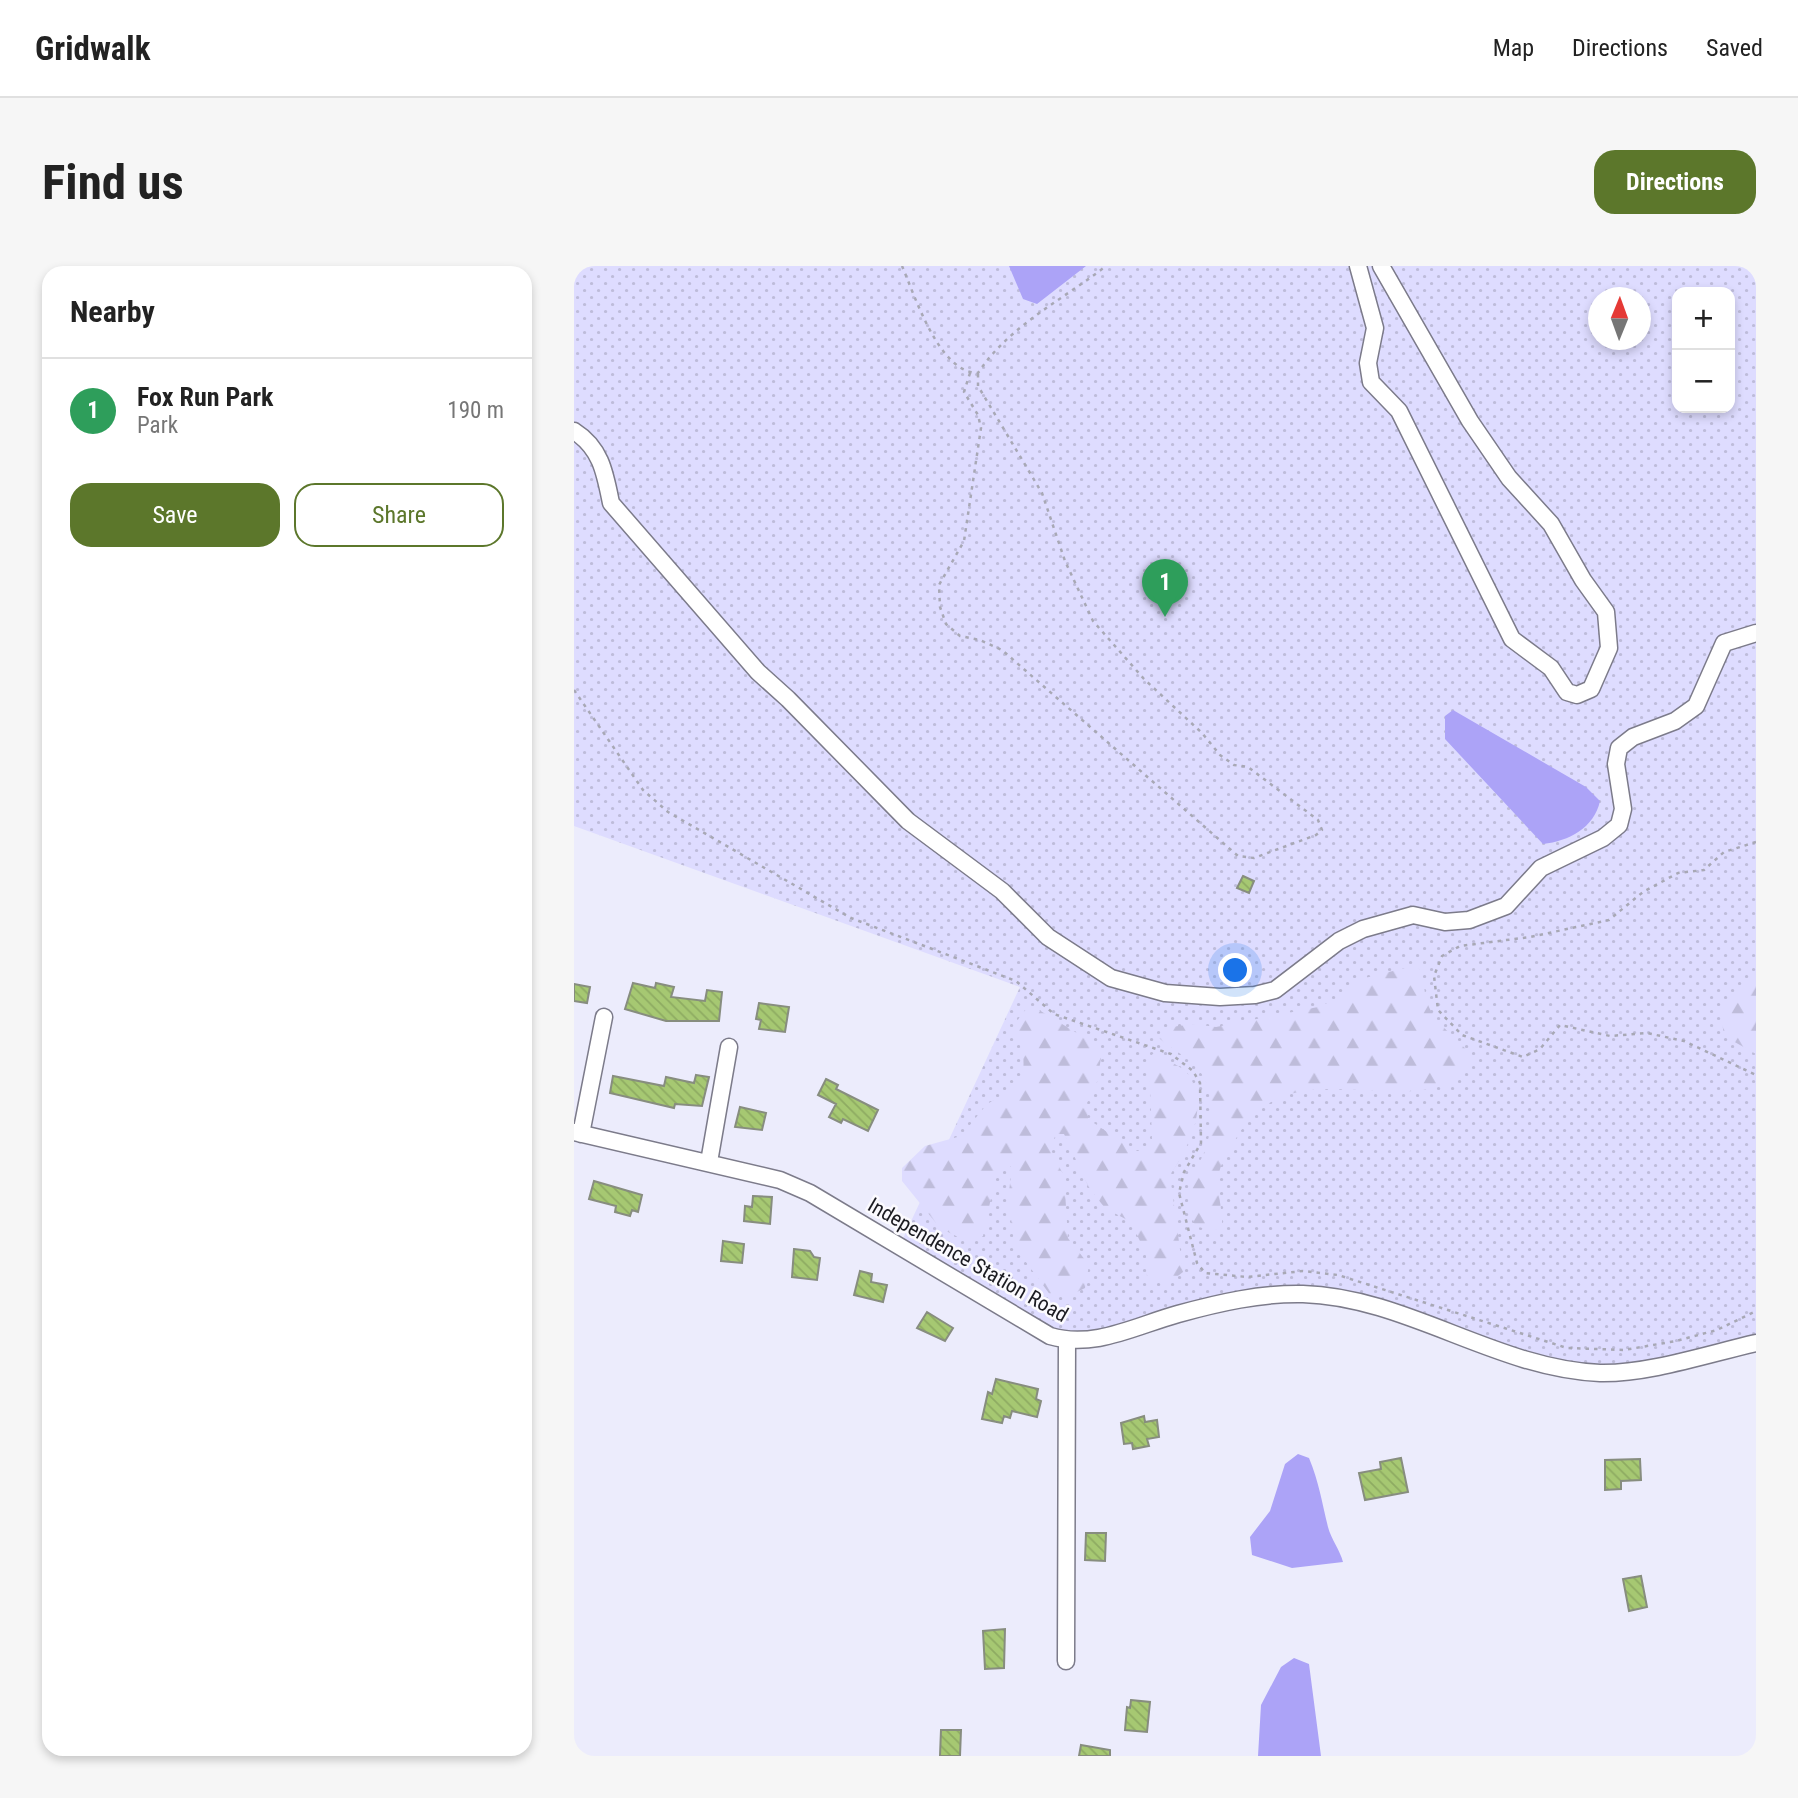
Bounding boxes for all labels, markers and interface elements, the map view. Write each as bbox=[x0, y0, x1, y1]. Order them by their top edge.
text: Gridwalk bbox=[35, 29, 150, 68]
text: Map bbox=[1493, 34, 1534, 62]
text: Directions bbox=[1572, 34, 1668, 62]
text: Saved bbox=[1706, 34, 1763, 62]
button: Directions bbox=[1594, 150, 1756, 214]
text: Find us bbox=[42, 154, 184, 211]
north arrow bbox=[1588, 287, 1651, 350]
map controls bbox=[1672, 287, 1735, 413]
button: + bbox=[1672, 287, 1735, 350]
text: Nearby bbox=[70, 294, 155, 329]
button: − bbox=[1672, 350, 1735, 413]
text: Fox Run Park bbox=[137, 382, 273, 412]
text: 1 bbox=[87, 397, 99, 424]
text: 190 m bbox=[447, 397, 504, 424]
text: Park bbox=[137, 412, 178, 439]
button: Save bbox=[70, 483, 280, 547]
button: Share bbox=[294, 483, 504, 547]
pin: 1 bbox=[1142, 559, 1188, 617]
your location bbox=[1218, 953, 1252, 987]
street label: Independence Station Road bbox=[864, 1193, 1072, 1327]

